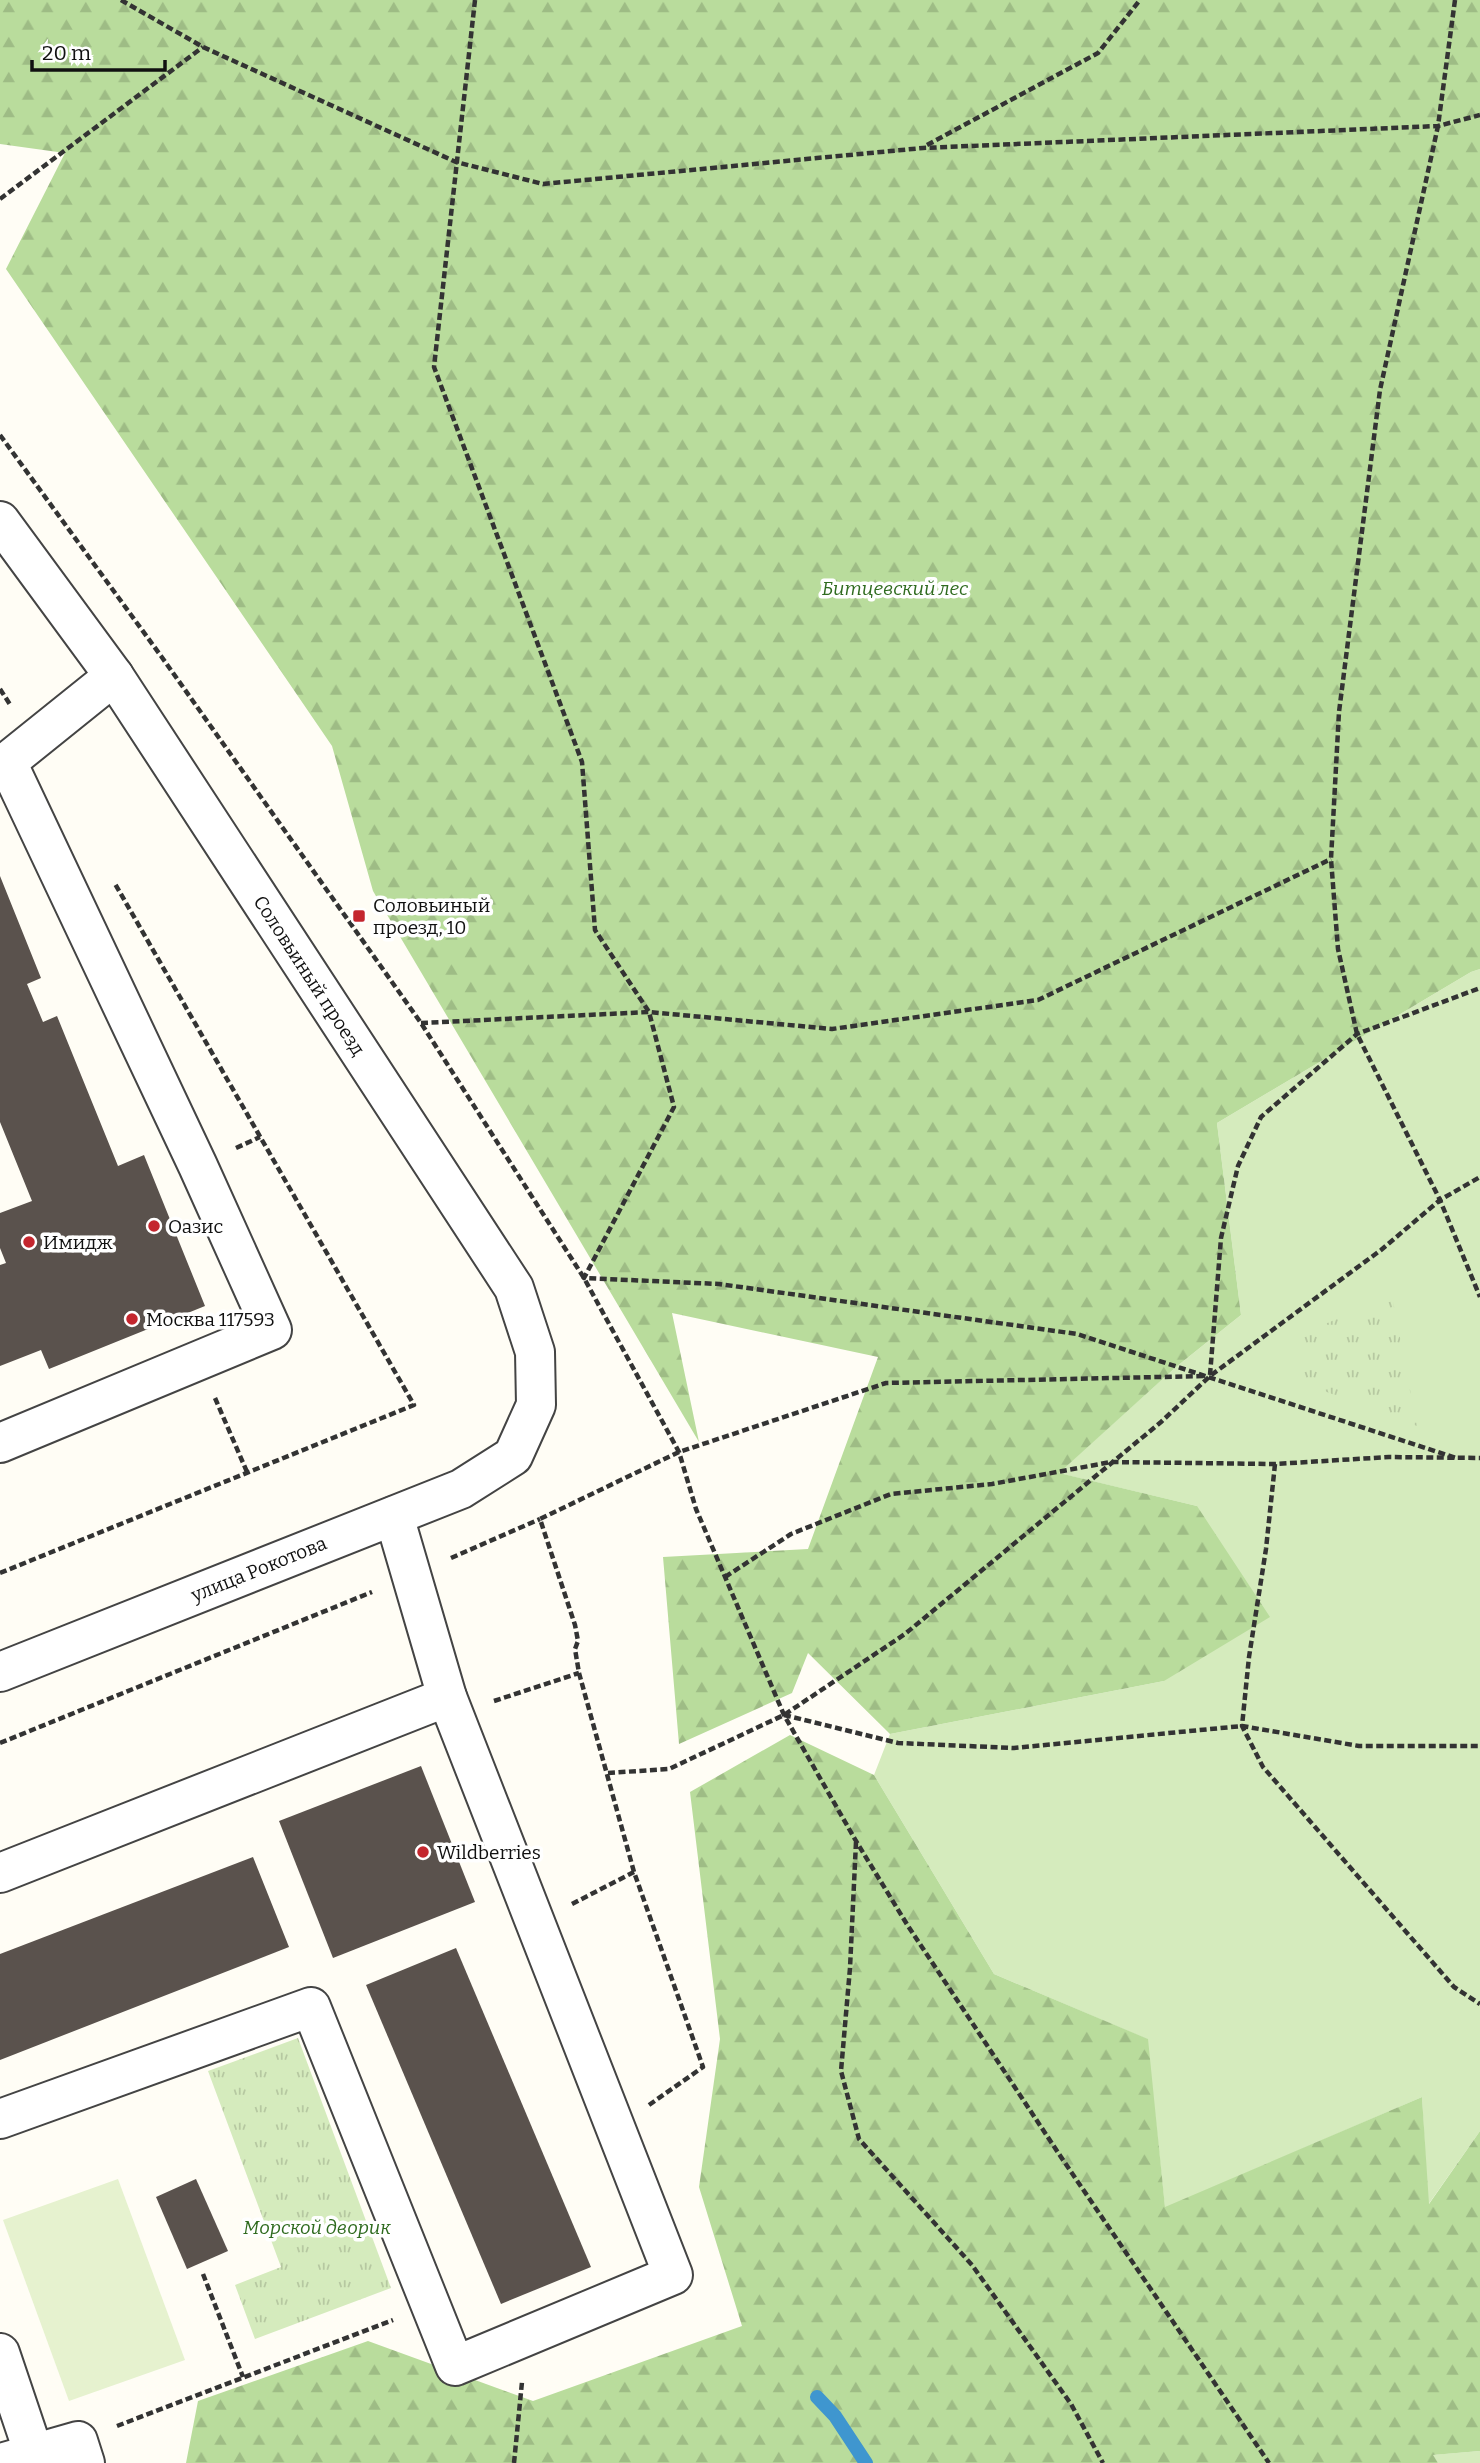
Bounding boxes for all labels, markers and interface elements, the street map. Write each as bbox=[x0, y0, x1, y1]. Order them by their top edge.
scale bar bbox=[32, 28, 164, 72]
text: 20 m bbox=[42, 40, 91, 66]
park label: Битцевский лес bbox=[822, 577, 968, 600]
street label: Соловьиный проезд bbox=[249, 891, 371, 1060]
place label: Соловьиный проезд, 10 bbox=[373, 894, 490, 939]
marker: Соловьиный проезд, 10 bbox=[351, 908, 367, 924]
place label: Оазис bbox=[168, 1215, 224, 1238]
marker: Оазис bbox=[146, 1218, 162, 1234]
place label: Имидж bbox=[43, 1231, 113, 1254]
marker: Имидж bbox=[21, 1234, 37, 1250]
place label: Москва 117593 bbox=[146, 1308, 275, 1331]
marker: Москва 117593 bbox=[124, 1311, 140, 1327]
street label: улица Рокотова bbox=[187, 1531, 331, 1607]
place label: Wildberries bbox=[437, 1841, 541, 1864]
marker: Wildberries bbox=[415, 1844, 431, 1860]
park label: Морской дворик bbox=[243, 2216, 391, 2239]

